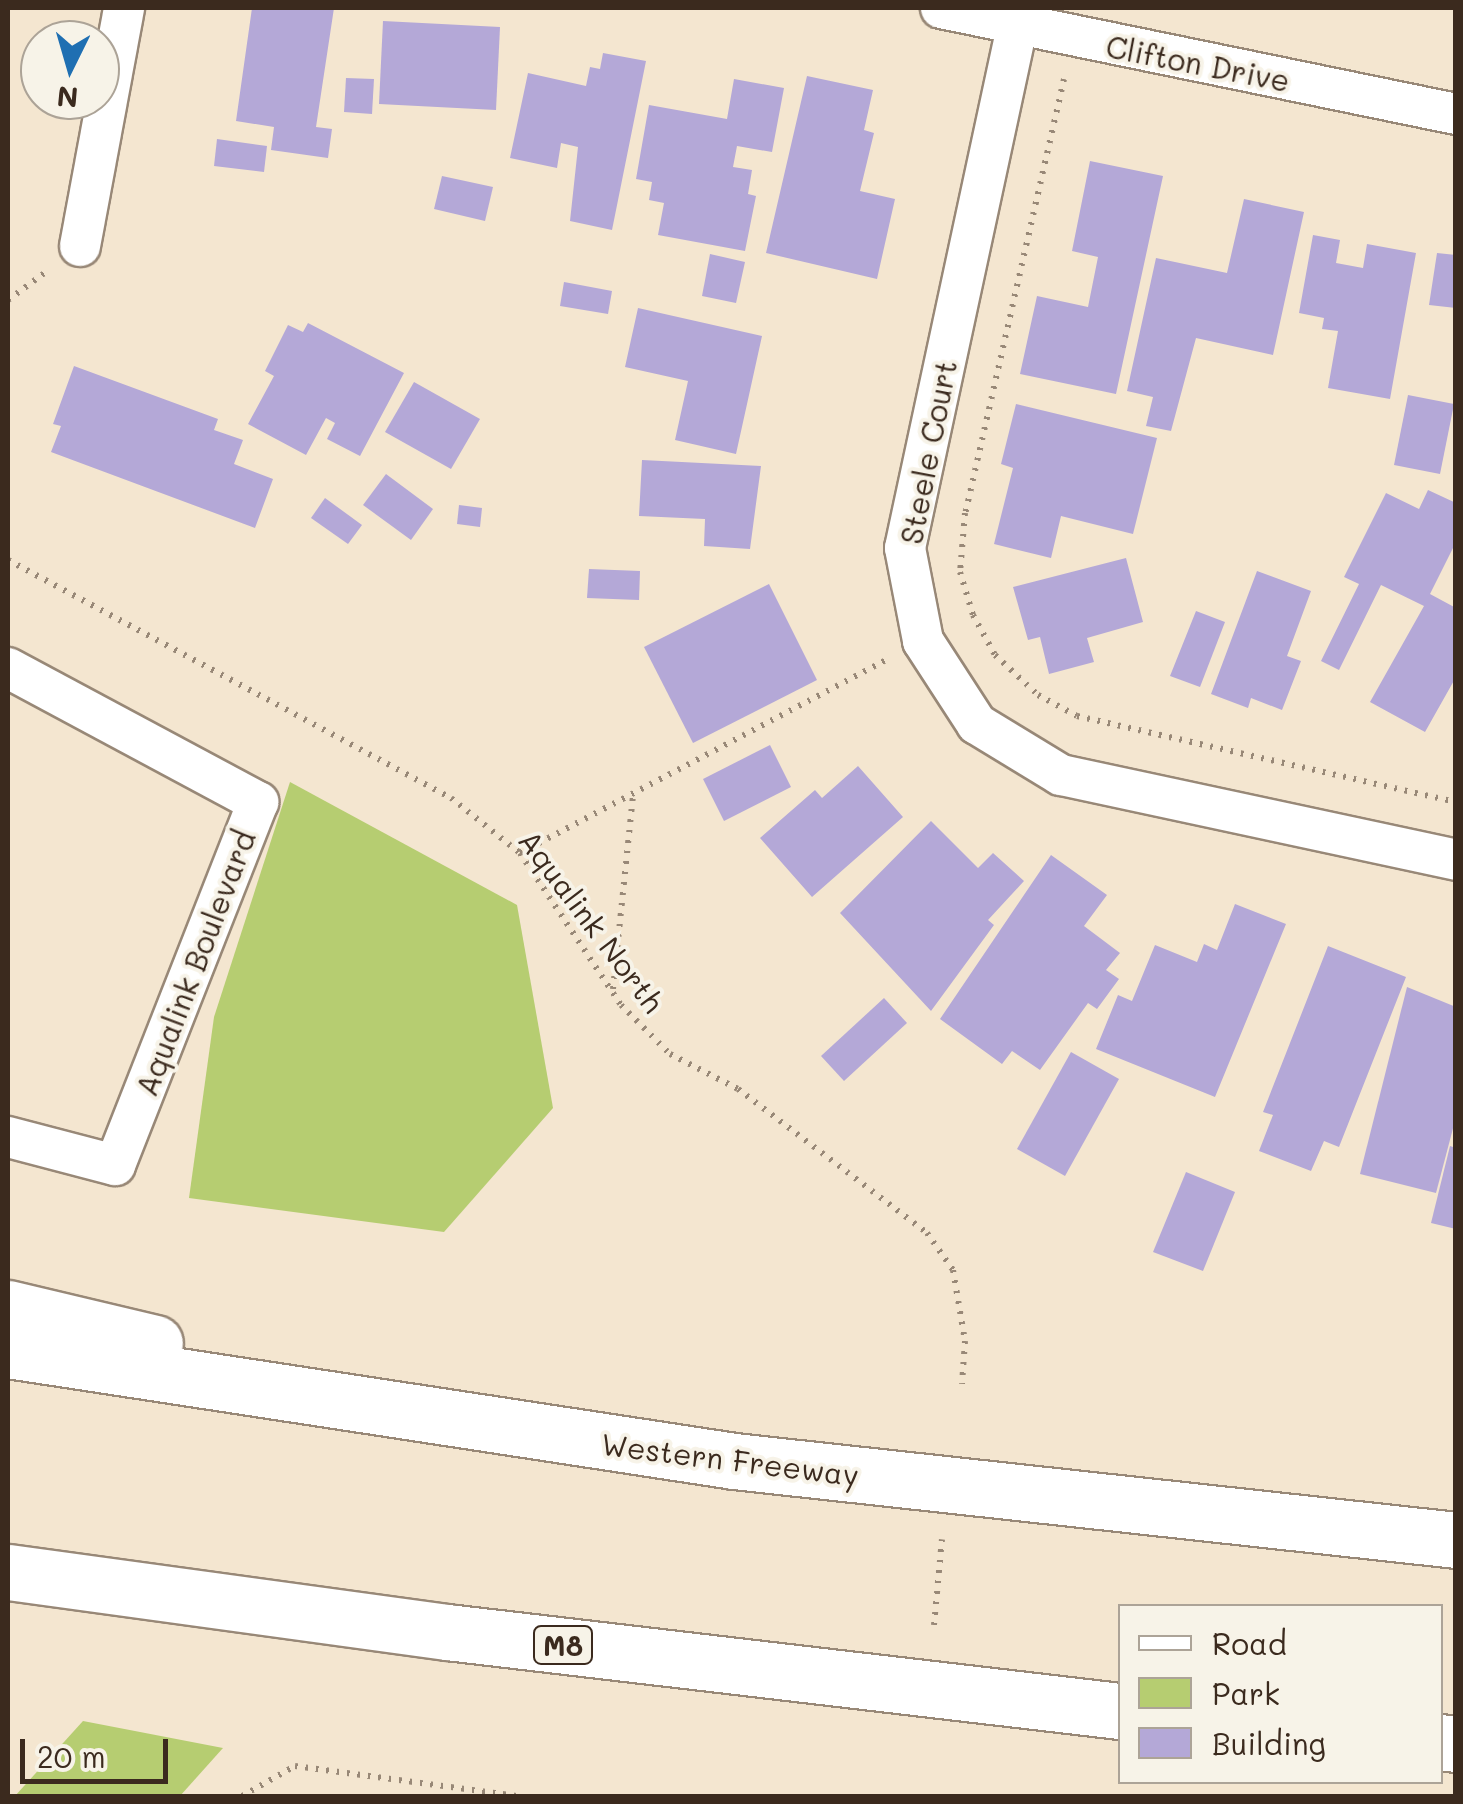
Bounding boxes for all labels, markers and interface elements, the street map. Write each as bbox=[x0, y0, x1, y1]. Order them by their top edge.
north arrow bbox=[20, 20, 120, 120]
street label: Clifton Drive bbox=[1103, 28, 1293, 98]
text: N bbox=[55, 79, 80, 117]
street label: Steele Court bbox=[893, 357, 963, 547]
street label: Aqualink North bbox=[512, 823, 672, 1019]
street label: Aqualink Boulevard bbox=[128, 825, 262, 1101]
street label: Western Freeway bbox=[599, 1425, 861, 1493]
legend bbox=[1118, 1604, 1443, 1784]
road number: M8 bbox=[530, 1622, 596, 1668]
text: Road bbox=[1212, 1623, 1287, 1663]
text: Park bbox=[1212, 1673, 1280, 1713]
scale bar bbox=[25, 1719, 172, 1781]
text: Building bbox=[1212, 1723, 1326, 1763]
text: 20 m bbox=[37, 1736, 106, 1776]

